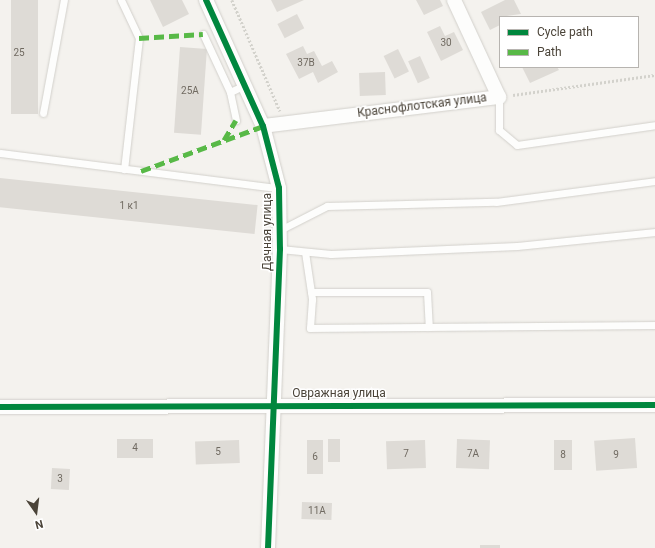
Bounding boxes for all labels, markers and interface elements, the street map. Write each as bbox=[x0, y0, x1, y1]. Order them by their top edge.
legend bbox=[499, 16, 639, 68]
text: Cycle path bbox=[537, 25, 593, 39]
house number: 30 bbox=[440, 37, 452, 49]
text: Path bbox=[537, 45, 562, 59]
house number: 25 bbox=[13, 47, 25, 59]
house number: 37В bbox=[297, 57, 315, 69]
house number: 25А bbox=[181, 85, 199, 97]
street label: Краснофлотская улица bbox=[356, 91, 488, 121]
street label: Дачная улица bbox=[261, 193, 275, 271]
house number: 1 к1 bbox=[119, 200, 139, 212]
street label: Овражная улица bbox=[292, 387, 386, 401]
house number: 4 bbox=[132, 442, 138, 454]
house number: 5 bbox=[215, 446, 221, 458]
house number: 7 bbox=[403, 448, 409, 460]
house number: 7А bbox=[467, 448, 479, 460]
house number: 8 bbox=[560, 449, 566, 461]
house number: 9 bbox=[613, 449, 619, 461]
house number: 6 bbox=[312, 451, 318, 463]
house number: 3 bbox=[57, 473, 63, 485]
north arrow bbox=[16, 492, 56, 532]
house number: 11А bbox=[308, 505, 326, 517]
text: N bbox=[34, 517, 44, 531]

